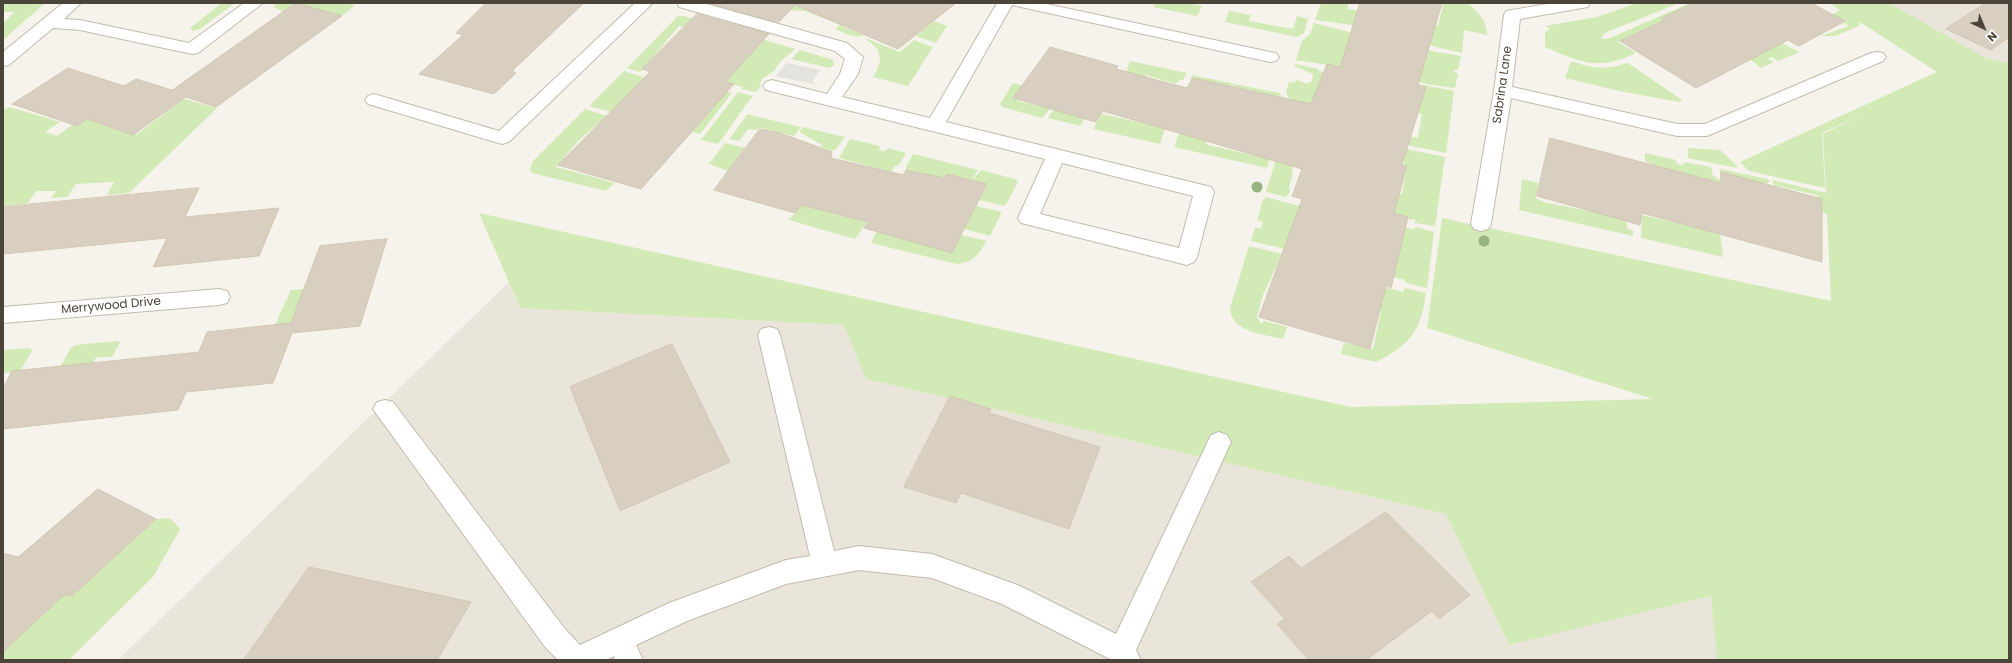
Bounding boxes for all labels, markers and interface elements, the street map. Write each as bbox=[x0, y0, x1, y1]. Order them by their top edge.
north arrow bbox=[1964, 8, 2004, 48]
text: N bbox=[1984, 28, 2001, 45]
street label: Sabrina Lane bbox=[1490, 45, 1516, 125]
street label: Merrywood Drive bbox=[61, 294, 161, 318]

